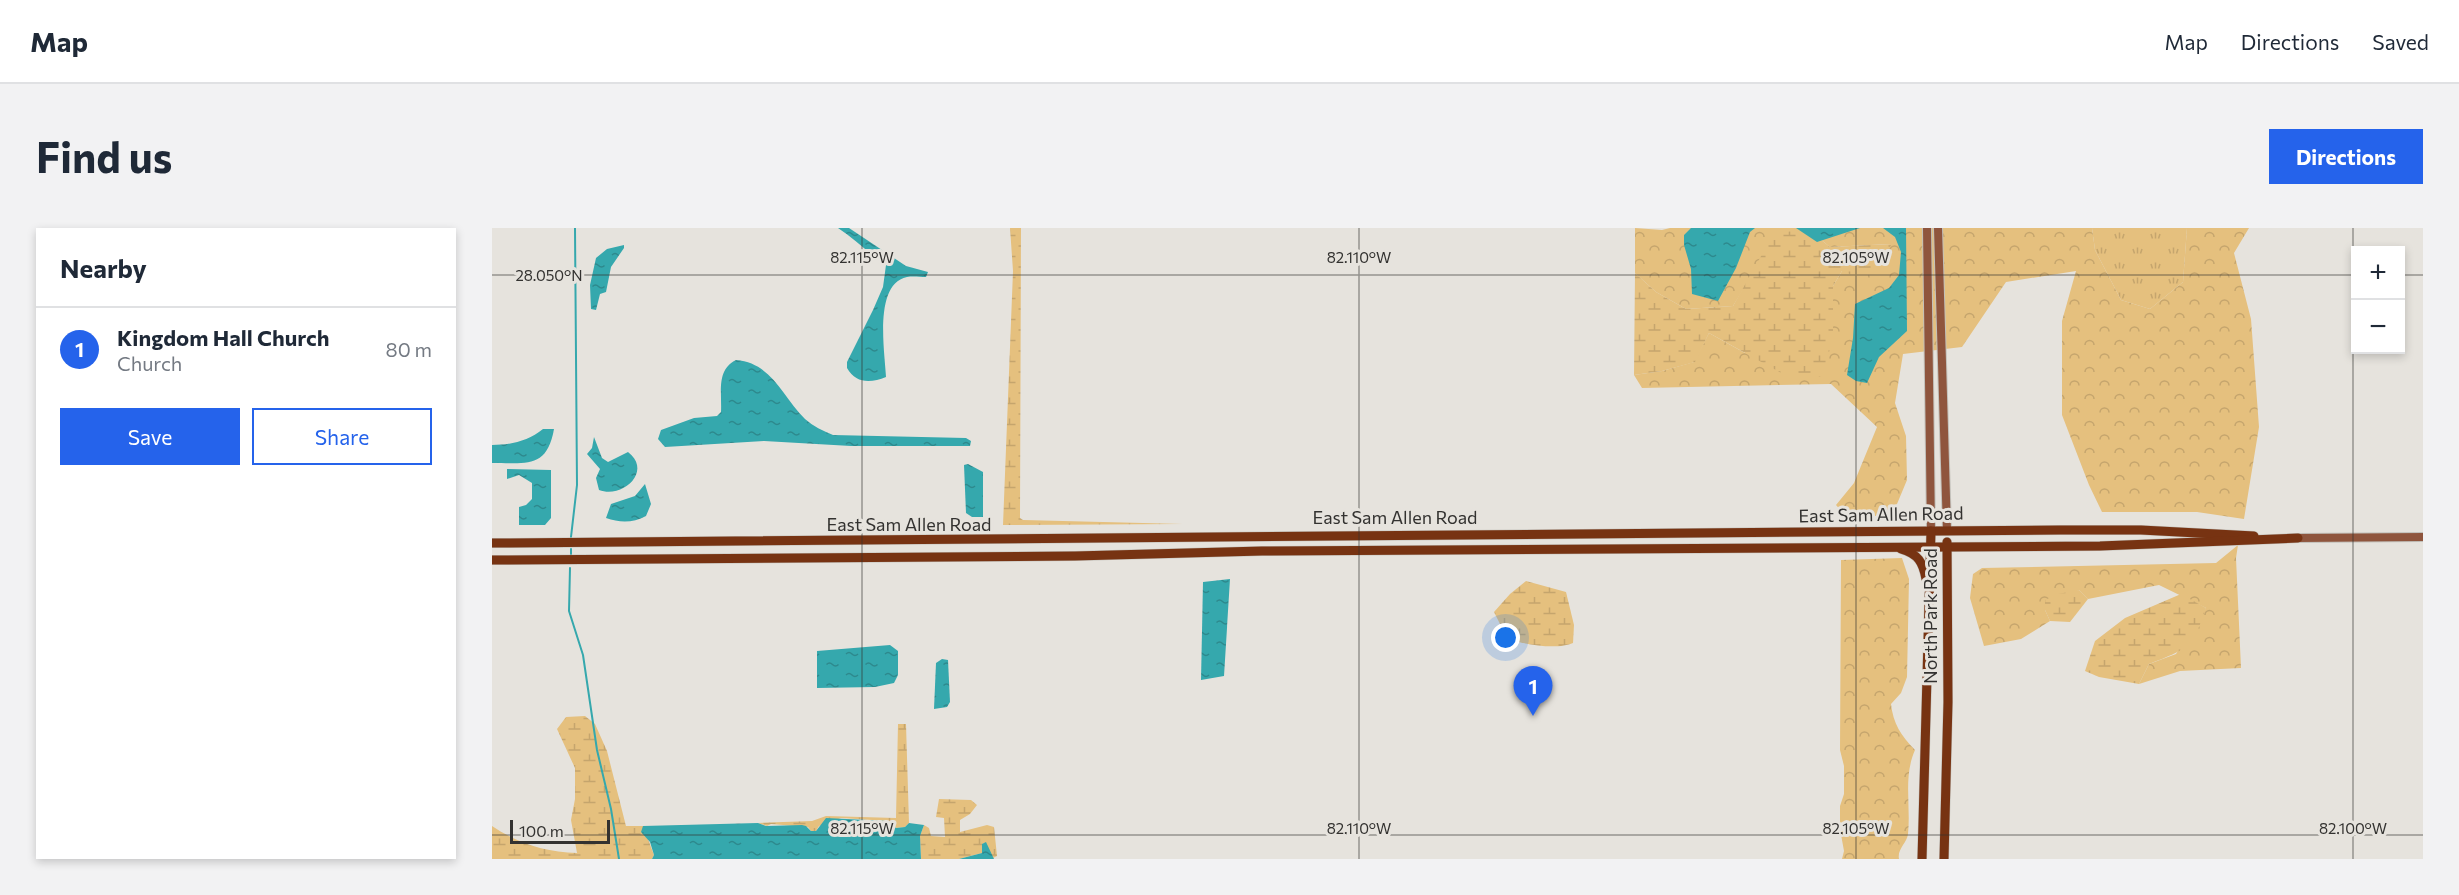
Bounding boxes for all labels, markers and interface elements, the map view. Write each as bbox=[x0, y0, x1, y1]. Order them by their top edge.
text: Map bbox=[30, 24, 88, 58]
text: Map bbox=[2165, 29, 2208, 54]
text: Directions bbox=[2241, 29, 2339, 54]
text: Saved bbox=[2372, 29, 2429, 54]
button: Directions bbox=[2269, 129, 2423, 184]
text: Find us bbox=[36, 130, 172, 182]
map controls bbox=[2351, 246, 2405, 354]
button: + bbox=[2351, 246, 2405, 300]
text: 82.115°W bbox=[830, 248, 894, 266]
text: 82.110°W bbox=[1327, 248, 1391, 266]
text: 82.105°W bbox=[1823, 248, 1889, 266]
text: Nearby bbox=[60, 252, 147, 283]
text: 28.050°N bbox=[516, 266, 582, 284]
button: − bbox=[2351, 300, 2405, 354]
text: Kingdom Hall Church bbox=[117, 324, 329, 351]
text: 1 bbox=[75, 337, 84, 361]
text: 80 m bbox=[386, 337, 432, 361]
text: Church bbox=[117, 351, 182, 375]
button: Save bbox=[60, 408, 240, 465]
button: Share bbox=[252, 408, 432, 465]
street label: East Sam Allen Road bbox=[1798, 502, 1964, 526]
street label: East Sam Allen Road bbox=[1312, 506, 1478, 528]
street label: East Sam Allen Road bbox=[826, 513, 992, 535]
street label: North Park Road bbox=[1919, 548, 1941, 684]
your location bbox=[1491, 623, 1520, 652]
pin: 1 bbox=[1514, 666, 1552, 716]
scale bar bbox=[510, 817, 610, 844]
text: 82.115°W bbox=[830, 819, 894, 837]
text: 82.110°W bbox=[1327, 819, 1391, 837]
text: 82.105°W bbox=[1823, 819, 1889, 837]
text: 82.100°W bbox=[2319, 819, 2387, 837]
text: 100 m bbox=[519, 821, 564, 840]

